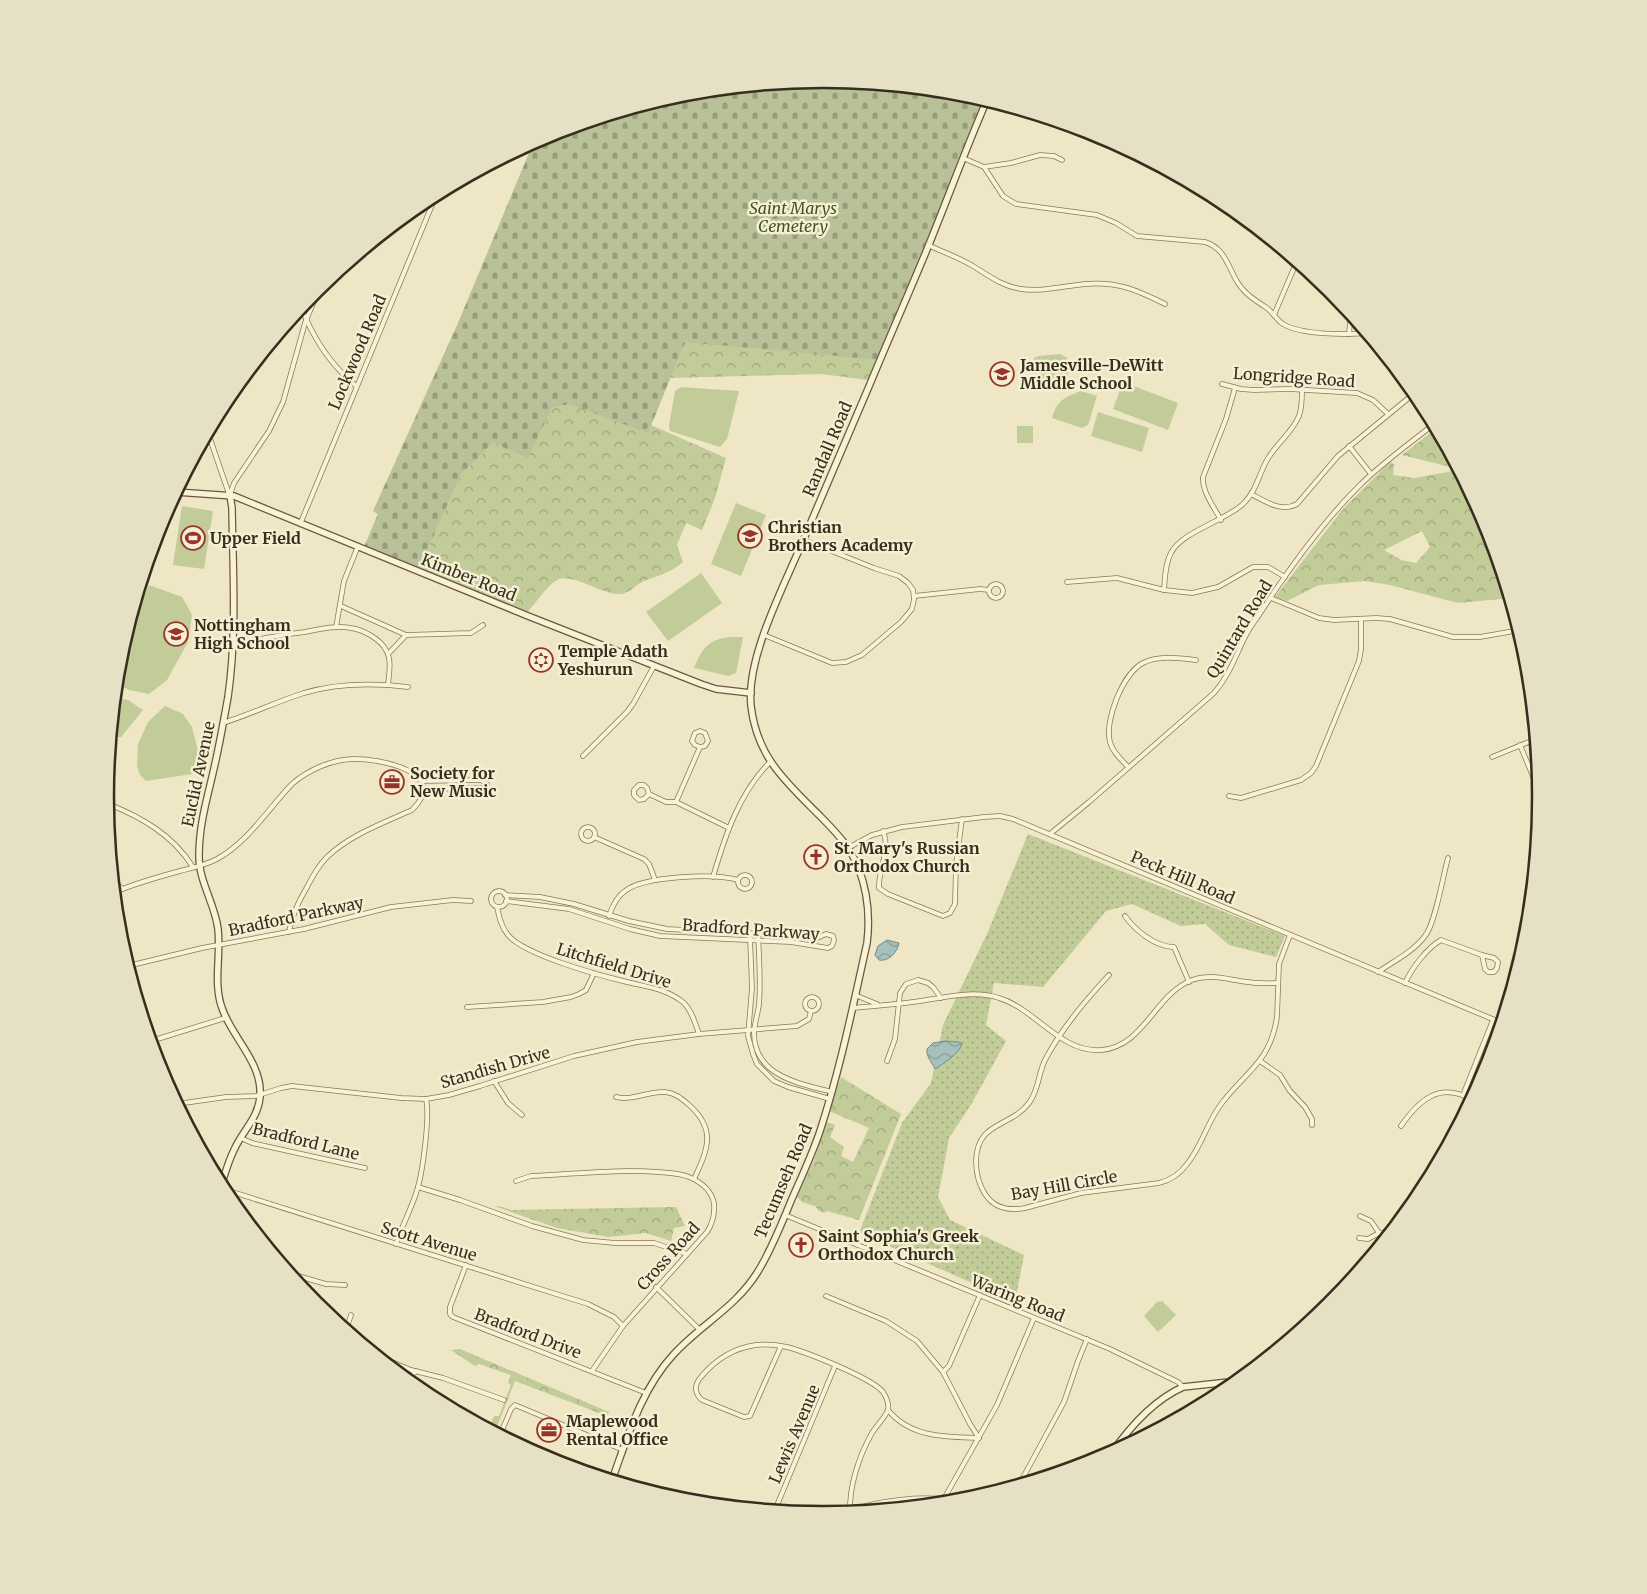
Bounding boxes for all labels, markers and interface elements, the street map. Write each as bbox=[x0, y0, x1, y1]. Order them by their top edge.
park label: Saint Marys Cemetery bbox=[749, 198, 837, 236]
street label: Lockwood Road bbox=[324, 291, 390, 413]
place label: Jamesville-DeWitt Middle School bbox=[1019, 355, 1164, 393]
school or university icon: Jamesville-DeWitt Middle School bbox=[989, 361, 1015, 387]
street label: Longridge Road bbox=[1232, 363, 1356, 391]
street label: Randall Road bbox=[798, 398, 856, 500]
place label: Christian Brothers Academy bbox=[768, 517, 913, 555]
school or university icon: Christian Brothers Academy bbox=[737, 523, 763, 549]
sports icon: Upper Field bbox=[180, 525, 206, 551]
place label: Upper Field bbox=[210, 528, 301, 548]
street label: Kimber Road bbox=[419, 549, 520, 605]
street label: Quintard Road bbox=[1202, 576, 1276, 682]
place label: Nottingham High School bbox=[194, 615, 291, 653]
school or university icon: Nottingham High School bbox=[163, 621, 189, 647]
place label: Temple Adath Yeshurun bbox=[557, 641, 668, 679]
synagogue icon: Temple Adath Yeshurun bbox=[528, 647, 554, 673]
street label: Euclid Avenue bbox=[177, 719, 219, 829]
place label: Society for New Music bbox=[410, 763, 497, 801]
office icon: Society for New Music bbox=[379, 769, 405, 795]
place label: St. Mary's Russian Orthodox Church bbox=[834, 838, 980, 876]
church icon: St. Mary's Russian Orthodox Church bbox=[803, 844, 829, 870]
street label: Peck Hill Road bbox=[1128, 846, 1238, 908]
street label: Bradford Parkway bbox=[226, 892, 366, 940]
street label: Bradford Parkway bbox=[682, 914, 821, 944]
street label: Litchfield Drive bbox=[554, 938, 674, 992]
street label: Standish Drive bbox=[438, 1042, 552, 1092]
street label: Bradford Lane bbox=[251, 1118, 361, 1164]
street label: Tecumseh Road bbox=[750, 1120, 816, 1241]
street label: Bay Hill Circle bbox=[1009, 1166, 1119, 1204]
street label: Scott Avenue bbox=[379, 1217, 479, 1265]
street label: Cross Road bbox=[632, 1218, 704, 1294]
place label: Saint Sophia's Greek Orthodox Church bbox=[818, 1226, 979, 1264]
church icon: Saint Sophia's Greek Orthodox Church bbox=[788, 1232, 814, 1258]
street label: Waring Road bbox=[967, 1270, 1068, 1326]
street label: Bradford Drive bbox=[472, 1303, 584, 1363]
street label: Lewis Avenue bbox=[764, 1382, 824, 1486]
place label: Maplewood Rental Office bbox=[566, 1411, 669, 1449]
office icon: Maplewood Rental Office bbox=[536, 1417, 562, 1443]

